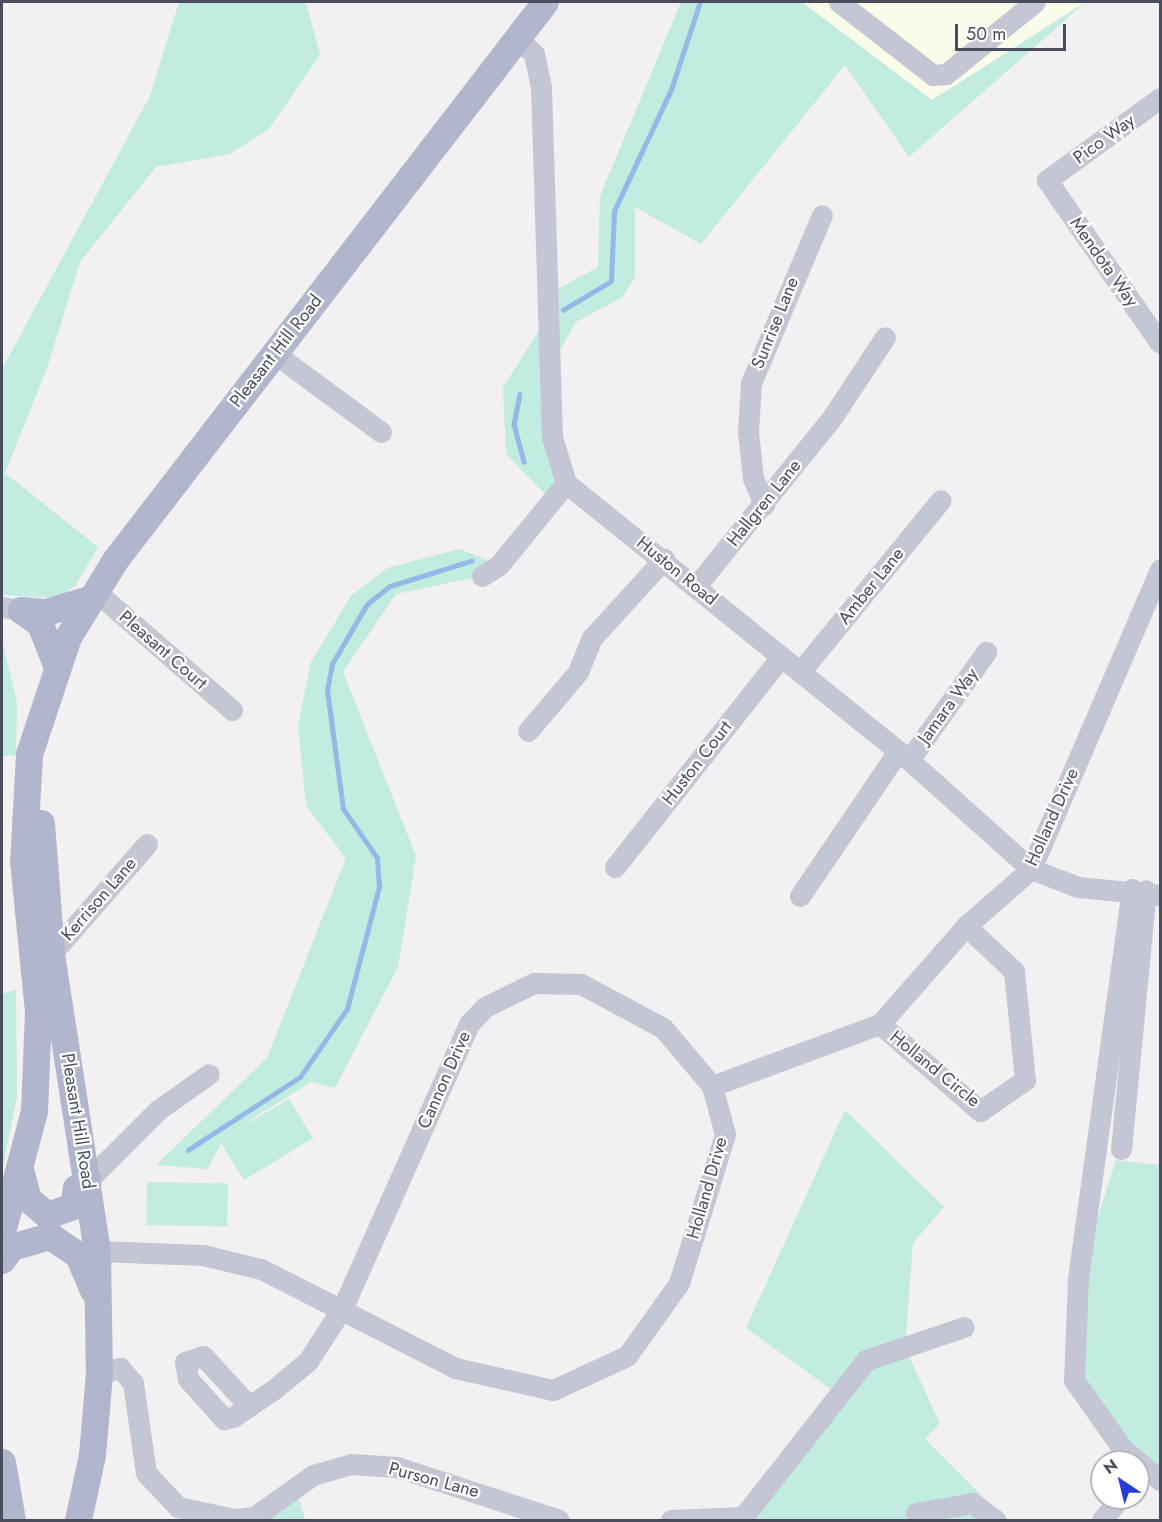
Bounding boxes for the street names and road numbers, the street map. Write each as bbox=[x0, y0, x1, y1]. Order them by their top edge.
street label: Pico Way bbox=[1069, 109, 1139, 169]
street label: Mendota Way bbox=[1065, 213, 1143, 311]
street label: Sunrise Lane bbox=[747, 274, 803, 372]
street label: Pleasant Hill Road bbox=[225, 290, 327, 412]
street label: Hallgren Lane bbox=[722, 455, 806, 551]
street label: Huston Road bbox=[632, 532, 722, 610]
street label: Amber Lane bbox=[834, 543, 908, 629]
street label: Pleasant Court bbox=[115, 606, 211, 694]
street label: Jamara Way bbox=[913, 664, 983, 748]
street label: Huston Court bbox=[657, 717, 737, 809]
street label: Holland Drive bbox=[1021, 765, 1083, 869]
street label: Kerrison Lane bbox=[57, 853, 141, 945]
street label: Holland Circle bbox=[886, 1026, 984, 1112]
street label: Cannon Drive bbox=[413, 1028, 475, 1132]
street label: Pleasant Hill Road bbox=[57, 1052, 99, 1190]
street label: Holland Drive bbox=[682, 1135, 732, 1241]
street label: Purson Lane bbox=[387, 1458, 481, 1502]

